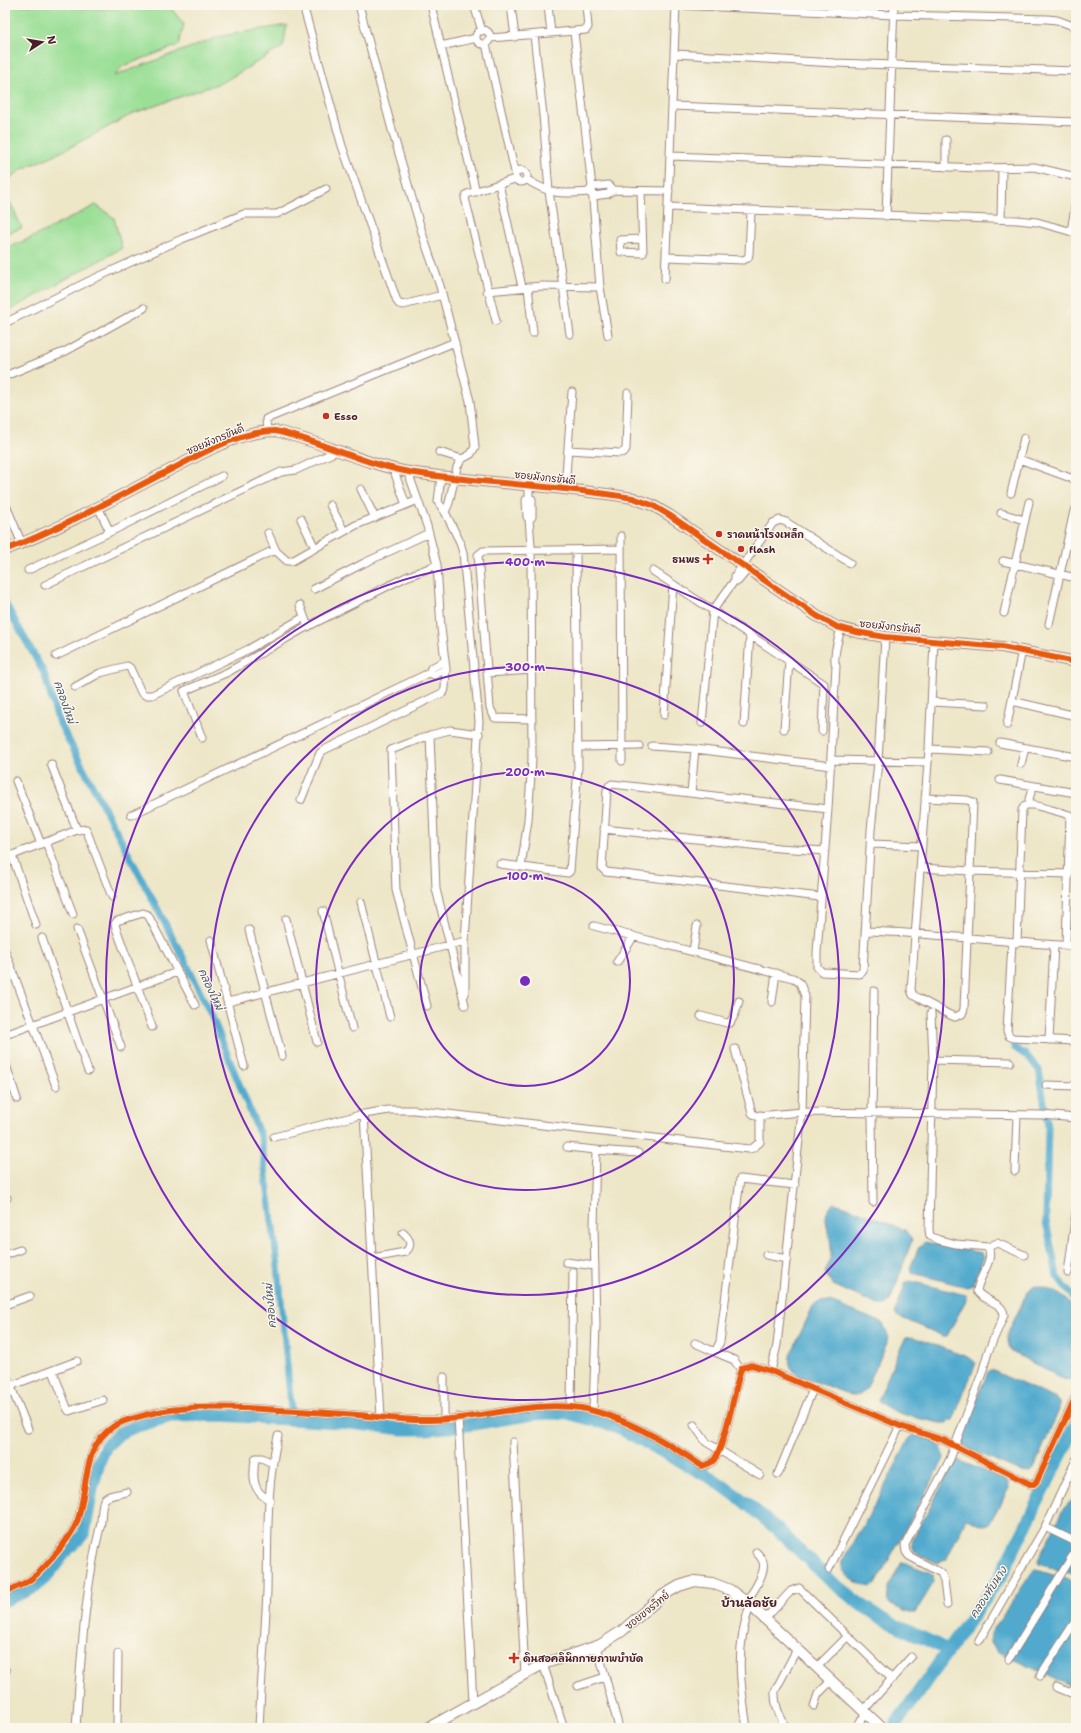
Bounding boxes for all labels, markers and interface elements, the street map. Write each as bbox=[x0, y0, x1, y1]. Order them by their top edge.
north arrow bbox=[22, 22, 62, 62]
text: N bbox=[43, 34, 60, 46]
place label: Esso bbox=[334, 410, 358, 423]
marker: Esso bbox=[321, 411, 331, 421]
street label: ซอยมังกรขันดี bbox=[184, 421, 246, 457]
street label: ซอยมังกรขันดี bbox=[514, 468, 576, 487]
place label: ราดหน้าโรงเหล็ก bbox=[727, 527, 804, 541]
marker: ราดหน้าโรงเหล็ก bbox=[714, 529, 724, 539]
place label: flash bbox=[749, 543, 776, 556]
marker: flash bbox=[736, 544, 746, 554]
place label: ธนพร bbox=[672, 553, 700, 566]
text: 400 m bbox=[505, 554, 545, 570]
marker: ธนพร bbox=[703, 554, 713, 564]
street label: ซอยมังกรขันดี bbox=[859, 617, 921, 636]
text: 300 m bbox=[505, 659, 545, 675]
water label: คลองใหม่ bbox=[50, 679, 80, 728]
text: 200 m bbox=[505, 764, 545, 780]
text: 100 m bbox=[507, 868, 544, 884]
water label: คลองใหม่ bbox=[194, 966, 228, 1014]
centre of rings bbox=[518, 974, 532, 988]
water label: คลองใหม่ bbox=[261, 1281, 280, 1329]
water label: คลองทับนาง bbox=[966, 1563, 1011, 1621]
street label: ซอยขจรวิทย์ bbox=[622, 1588, 672, 1632]
district label: บ้านลัดชัย bbox=[721, 1595, 777, 1611]
marker: ดินสอคลินิกกายภาพบำบัด bbox=[508, 1652, 520, 1664]
place label: ดินสอคลินิกกายภาพบำบัด bbox=[523, 1652, 644, 1665]

